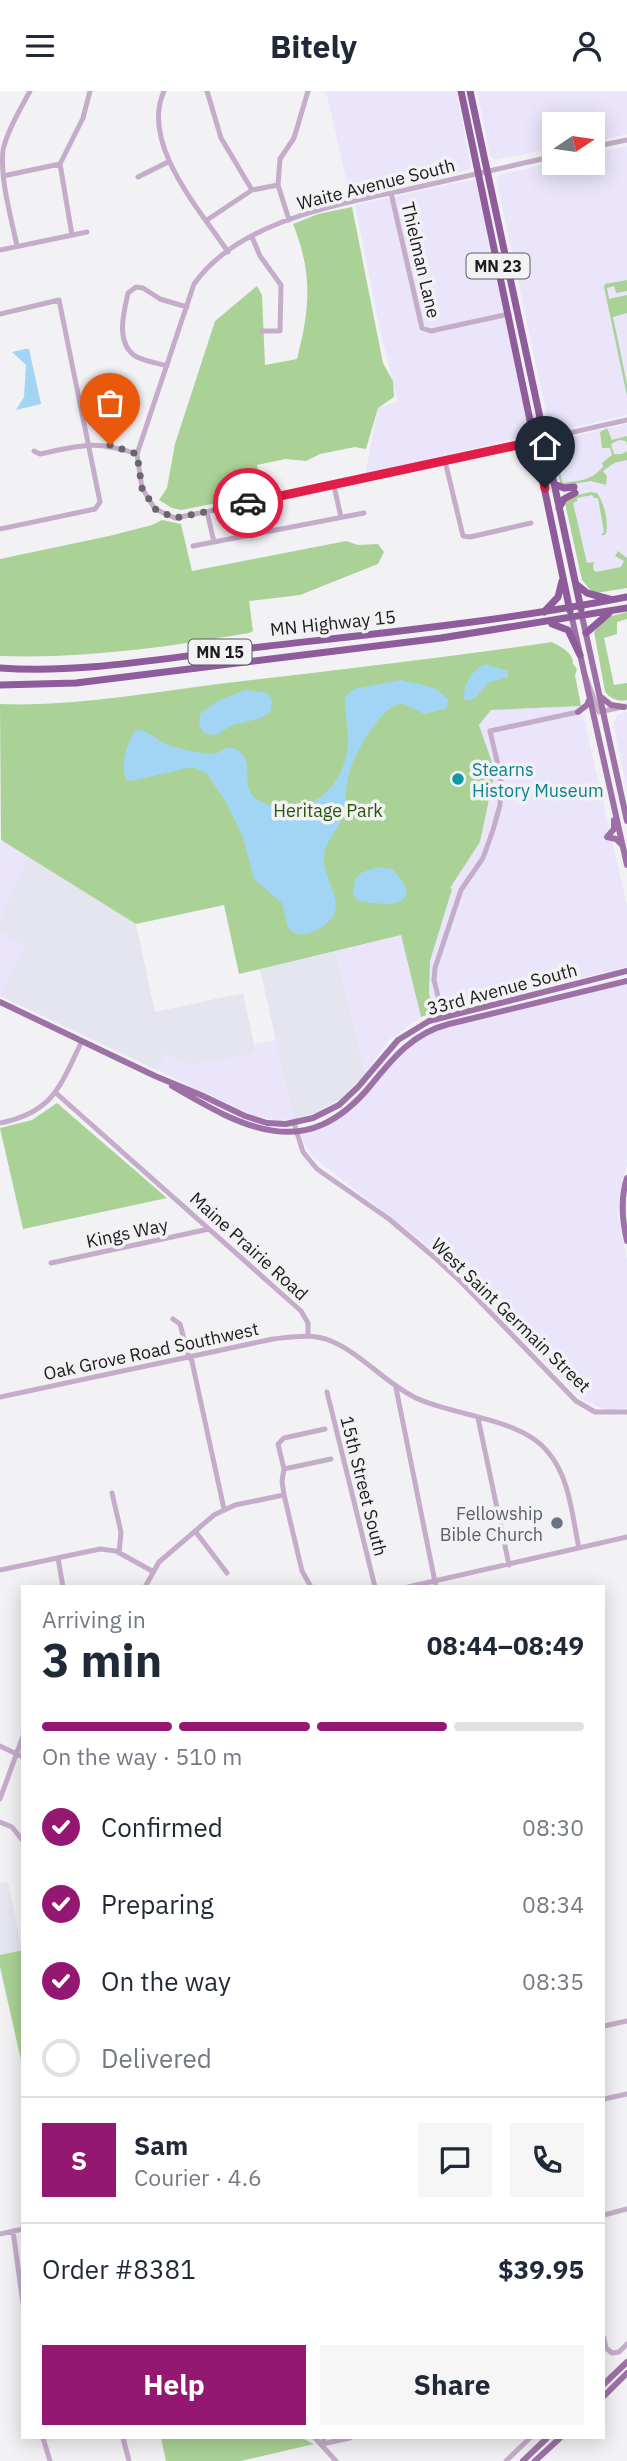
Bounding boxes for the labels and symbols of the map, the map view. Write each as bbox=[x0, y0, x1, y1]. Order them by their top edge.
north arrow bbox=[542, 112, 606, 175]
street label: Waite Avenue South bbox=[295, 153, 457, 215]
street label: Thielman Lane bbox=[396, 200, 446, 320]
road number: MN 23 bbox=[466, 253, 530, 279]
pin bbox=[80, 373, 140, 445]
pin bbox=[515, 416, 575, 488]
courier bbox=[213, 468, 283, 538]
street label: MN Highway 15 bbox=[269, 605, 397, 641]
road number: MN 15 bbox=[188, 639, 252, 665]
place label: Stearns History Museum bbox=[472, 758, 604, 802]
marker: Stearns History Museum bbox=[450, 771, 466, 787]
park label: Heritage Park bbox=[273, 799, 383, 822]
street label: 33rd Avenue South bbox=[424, 958, 580, 1020]
street label: Maine Prairie Road bbox=[185, 1187, 313, 1305]
street label: Kings Way bbox=[84, 1213, 170, 1253]
street label: West Saint Germain Street bbox=[426, 1233, 596, 1397]
street label: Oak Grove Road Southwest bbox=[41, 1317, 261, 1385]
street label: 15th Street South bbox=[336, 1414, 392, 1558]
place label: Fellowship Bible Church bbox=[440, 1502, 543, 1546]
marker: Fellowship Bible Church bbox=[549, 1515, 565, 1531]

